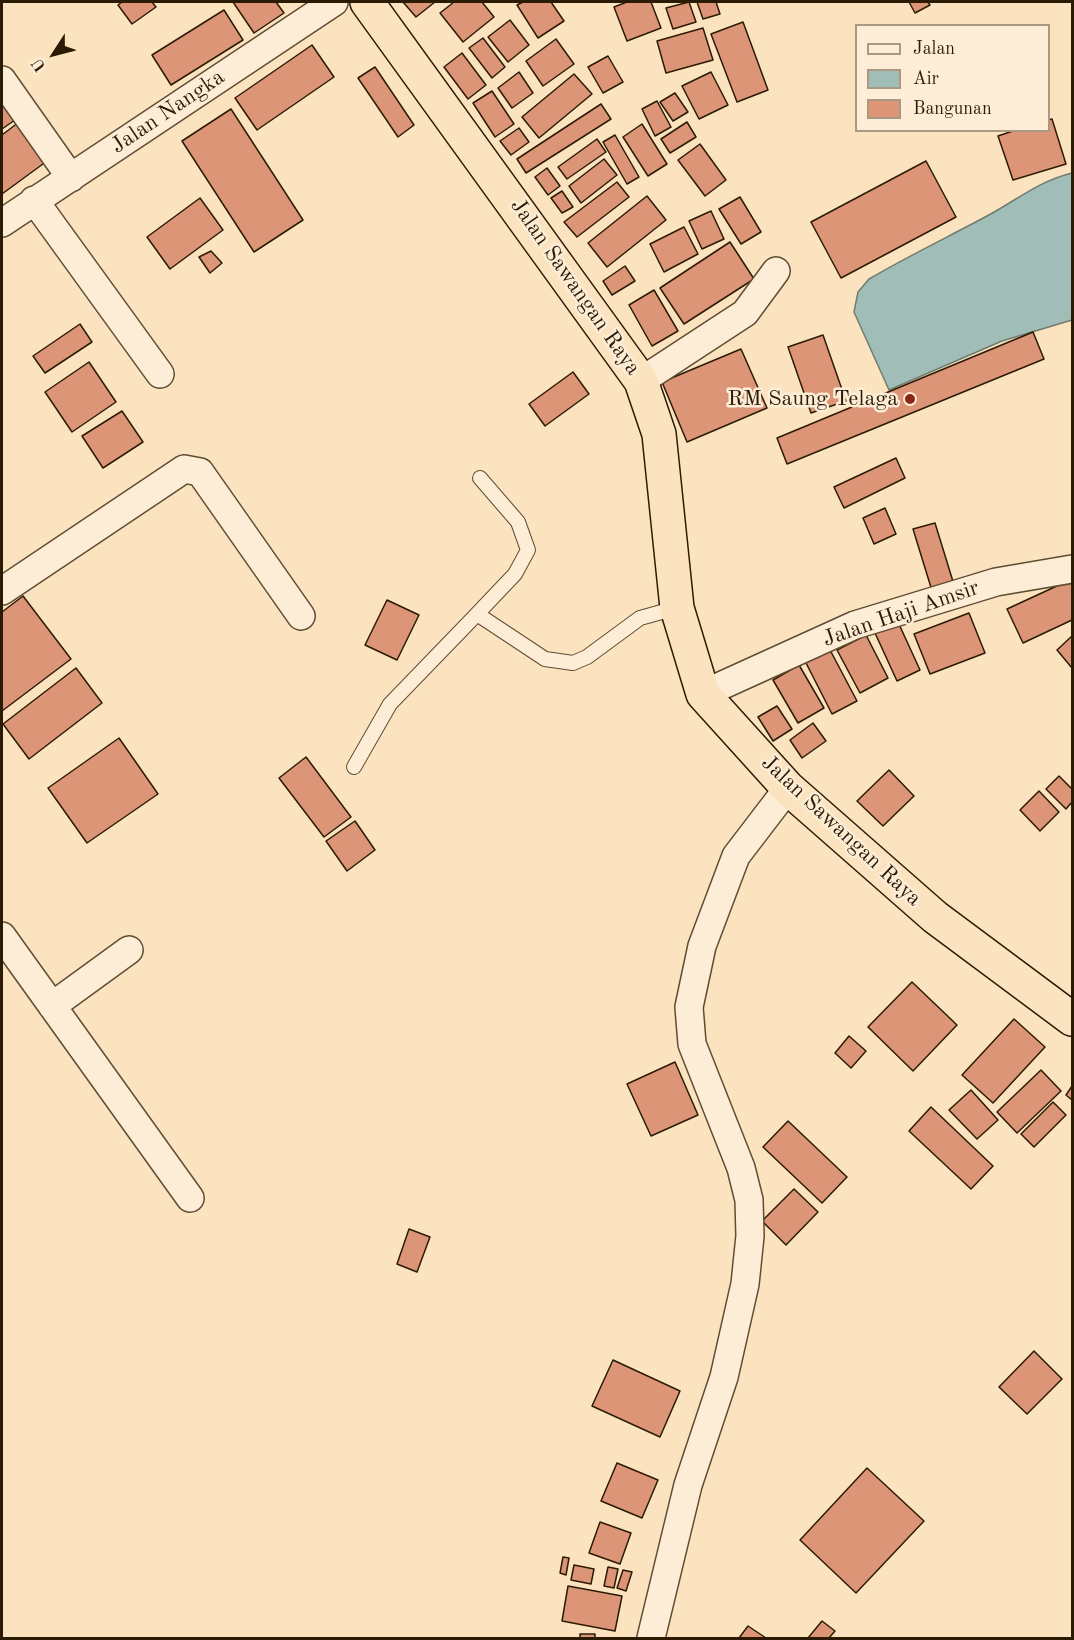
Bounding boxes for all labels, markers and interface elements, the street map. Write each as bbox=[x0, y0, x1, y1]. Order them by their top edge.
north arrow bbox=[24, 24, 84, 84]
legend bbox=[855, 24, 1050, 132]
text: Jalan bbox=[913, 40, 955, 58]
text: U bbox=[29, 55, 50, 74]
street label: Jalan Nangka bbox=[106, 64, 230, 160]
text: Air bbox=[913, 70, 939, 88]
text: Bangunan bbox=[913, 100, 992, 118]
street label: Jalan Sawangan Raya bbox=[504, 194, 646, 380]
place label: RM Saung Telaga bbox=[728, 386, 898, 412]
marker: RM Saung Telaga bbox=[903, 392, 917, 406]
street label: Jalan Haji Amsir bbox=[819, 575, 983, 653]
street label: Jalan Sawangan Raya bbox=[755, 750, 927, 912]

